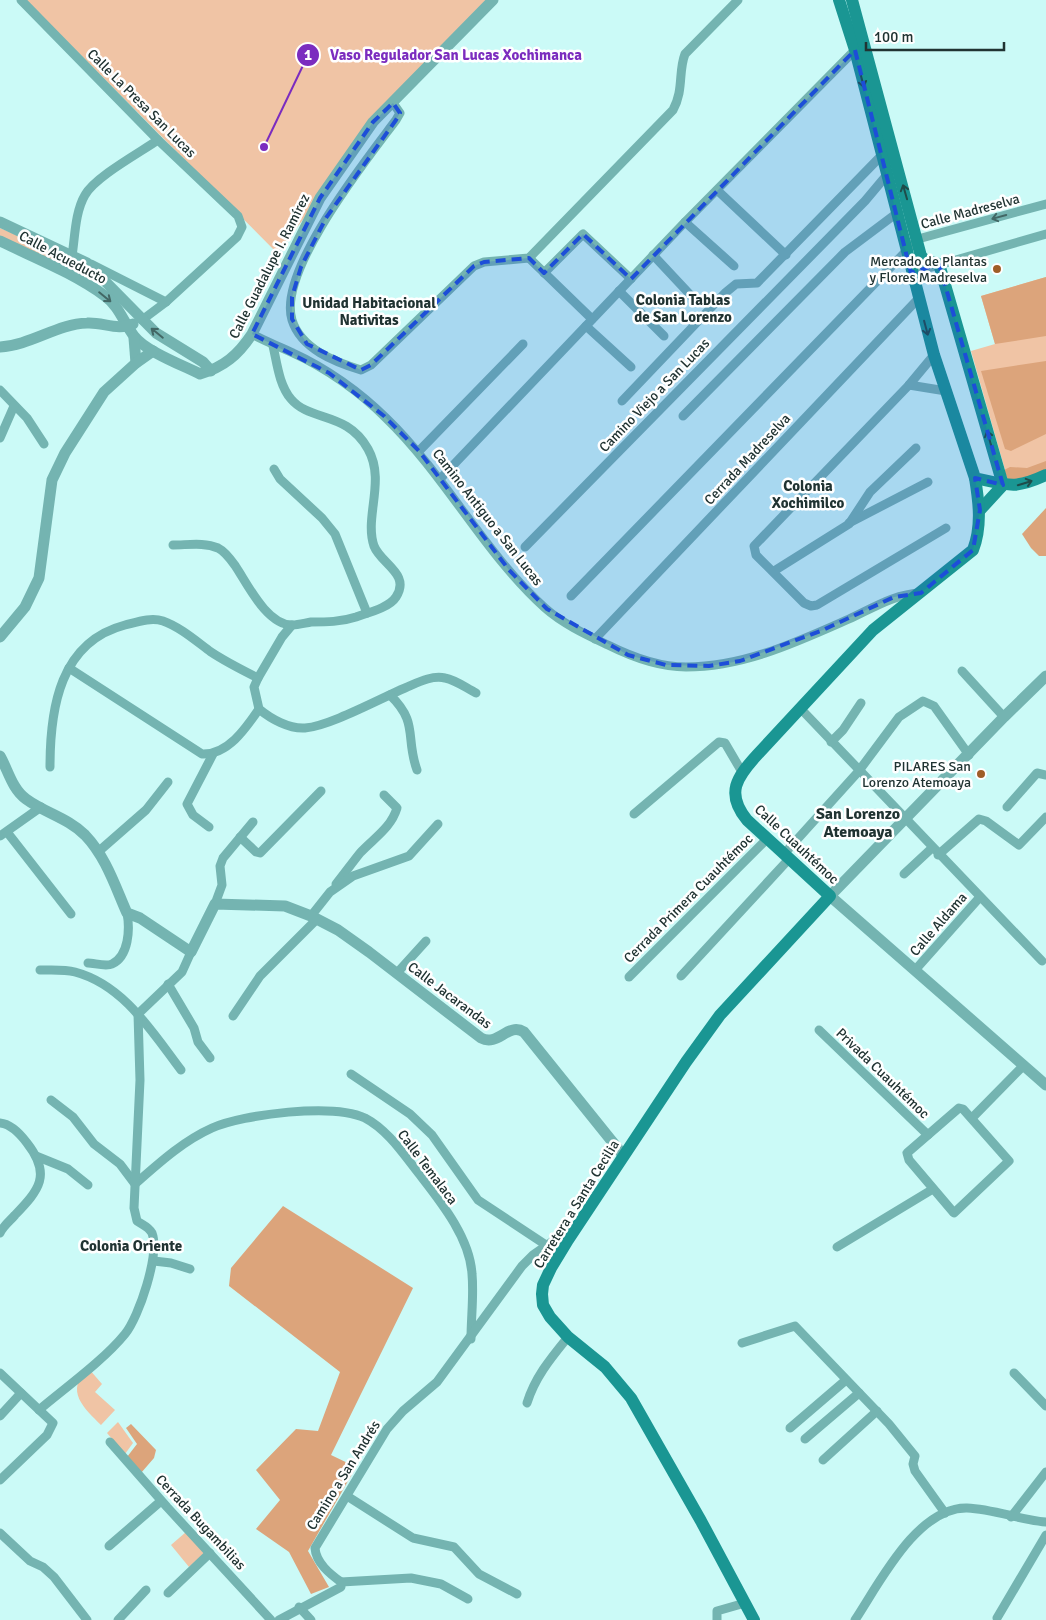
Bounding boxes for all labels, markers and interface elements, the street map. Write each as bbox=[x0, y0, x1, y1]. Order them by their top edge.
scale bar bbox=[866, 20, 1004, 52]
text: 100 m bbox=[874, 28, 914, 46]
callout: Vaso Regulador San Lucas Xochimanca bbox=[295, 40, 592, 70]
street label: Calle La Presa San Lucas bbox=[84, 45, 200, 161]
text: 1 bbox=[304, 46, 312, 64]
text: Vaso Regulador San Lucas Xochimanca bbox=[330, 46, 582, 64]
one-way arrow bbox=[858, 72, 867, 88]
one-way arrow bbox=[899, 184, 909, 200]
street label: Calle Madreselva bbox=[919, 190, 1021, 233]
street label: Calle Guadalupe I. Ramírez bbox=[226, 191, 313, 341]
one-way arrow bbox=[991, 213, 1007, 222]
street label: Calle Acueducto bbox=[16, 227, 110, 288]
place label: Mercado de Plantas y Flores Madreselva bbox=[870, 253, 987, 286]
marker: Mercado de Plantas y Flores Madreselva bbox=[991, 263, 1003, 275]
one-way arrow bbox=[98, 291, 111, 302]
district label: Colonia Tablas de San Lorenzo bbox=[634, 291, 732, 326]
district label: Unidad Habitacional Nativitas bbox=[302, 294, 436, 329]
one-way arrow bbox=[922, 319, 932, 335]
one-way arrow bbox=[151, 328, 164, 339]
street label: Camino Viejo a San Lucas bbox=[596, 335, 713, 456]
street label: Cerrada Madreselva bbox=[701, 410, 794, 508]
one-way arrow bbox=[984, 430, 994, 446]
street label: Camino Antiguo a San Lucas bbox=[429, 446, 546, 589]
district label: Colonia Xochimilco bbox=[772, 477, 844, 512]
one-way arrow bbox=[1017, 478, 1033, 488]
place label: PILARES San Lorenzo Atemoaya bbox=[862, 758, 971, 791]
marker: PILARES San Lorenzo Atemoaya bbox=[975, 768, 987, 780]
street label: Calle Cuauhtémoc bbox=[751, 801, 842, 888]
district label: San Lorenzo Atemoaya bbox=[816, 804, 900, 842]
street label: Cerrada Primera Cuauhtémoc bbox=[620, 830, 757, 967]
street label: Calle Aldama bbox=[906, 889, 971, 960]
street label: Calle Jacarandas bbox=[404, 958, 495, 1032]
street label: Privada Cuauhtémoc bbox=[833, 1025, 933, 1122]
street label: Calle Temalaca bbox=[394, 1127, 461, 1208]
street label: Carretera a Santa Cecilia bbox=[530, 1137, 623, 1272]
district label: Colonia Oriente bbox=[80, 1237, 182, 1255]
street label: Camino a San Andrés bbox=[303, 1417, 384, 1533]
street label: Cerrada Bugambilias bbox=[152, 1471, 249, 1574]

